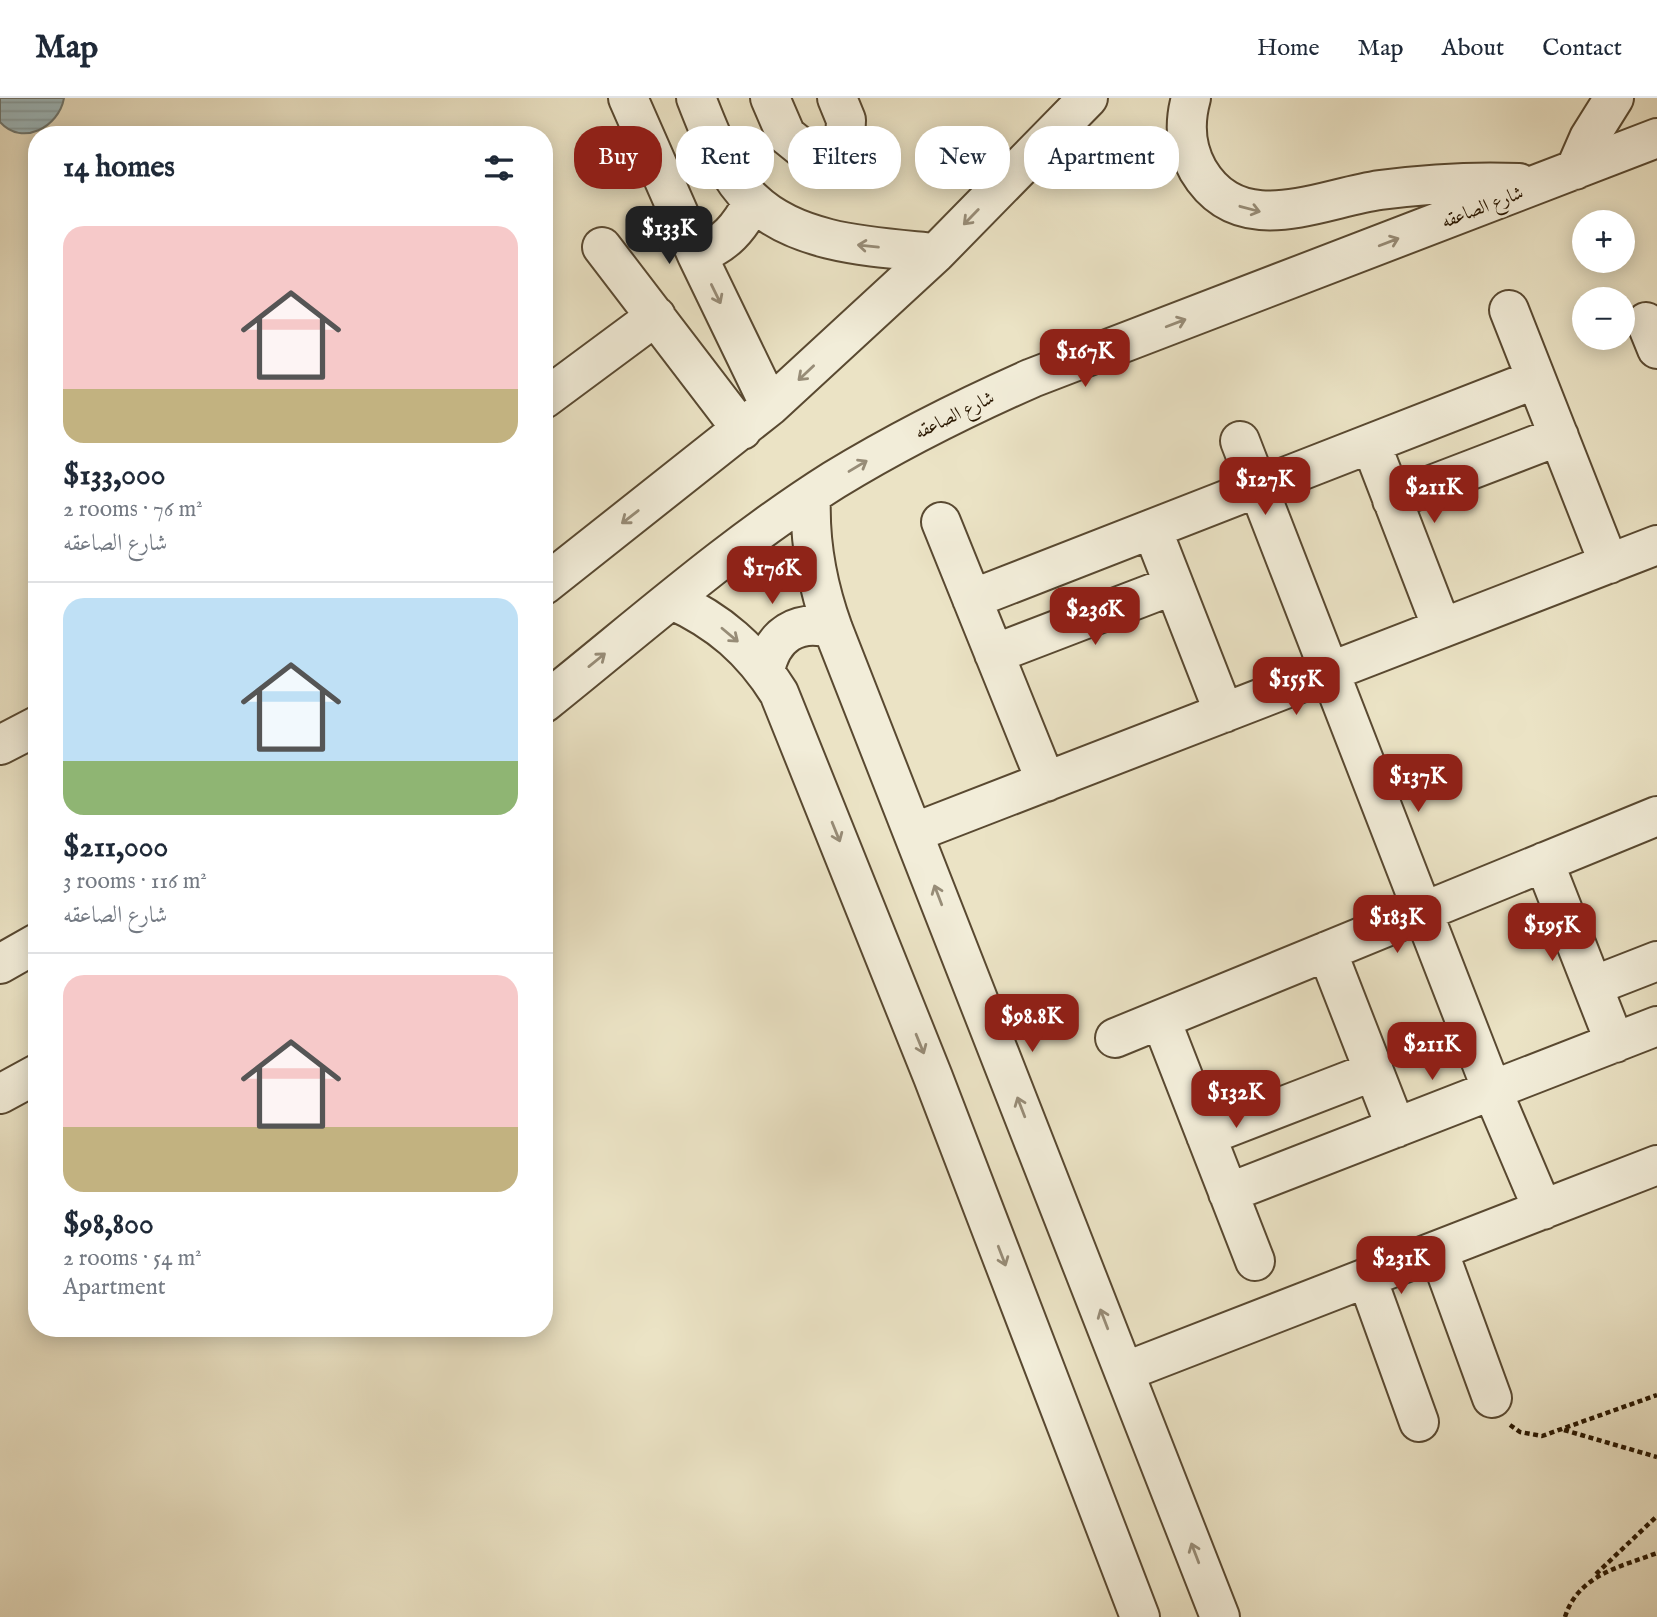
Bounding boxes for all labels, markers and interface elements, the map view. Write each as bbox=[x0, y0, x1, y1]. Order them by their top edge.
text: Map bbox=[35, 27, 98, 69]
text: Home bbox=[1257, 33, 1320, 64]
text: Map bbox=[1358, 33, 1404, 64]
text: About bbox=[1442, 33, 1504, 64]
text: Contact bbox=[1542, 33, 1622, 64]
chip: Buy bbox=[574, 126, 662, 189]
chip: Rent bbox=[676, 126, 774, 189]
chip: Filters bbox=[788, 126, 901, 189]
chip: New bbox=[915, 126, 1010, 189]
chip: Apartment bbox=[1024, 126, 1179, 189]
text: 14 homes bbox=[63, 149, 175, 187]
icon: filters bbox=[480, 149, 518, 187]
street label: شارع الصاعقه bbox=[1438, 181, 1528, 236]
one-way arrow bbox=[1239, 203, 1261, 216]
pin: $133K bbox=[620, 206, 718, 266]
one-way arrow bbox=[963, 207, 980, 225]
map controls bbox=[1572, 210, 1635, 350]
button: + bbox=[1572, 210, 1635, 273]
text: $133K bbox=[641, 214, 697, 243]
one-way arrow bbox=[1378, 234, 1399, 247]
one-way arrow bbox=[858, 239, 880, 252]
icon: home bbox=[228, 272, 354, 398]
one-way arrow bbox=[710, 283, 724, 304]
button: − bbox=[1572, 287, 1635, 350]
one-way arrow bbox=[1165, 315, 1187, 328]
pin: $167K bbox=[1036, 330, 1134, 389]
text: $167K bbox=[1056, 337, 1114, 366]
one-way arrow bbox=[797, 365, 815, 381]
street label: شارع الصاعقه bbox=[911, 386, 1000, 447]
text: $133,000 bbox=[63, 457, 165, 495]
pin: $127K bbox=[1216, 458, 1314, 517]
one-way arrow bbox=[847, 459, 867, 473]
text: $127K bbox=[1235, 465, 1295, 494]
pin: $211K bbox=[1385, 466, 1483, 525]
text: $211K bbox=[1405, 473, 1463, 502]
text: 2 rooms · 76 m² bbox=[63, 495, 203, 524]
one-way arrow bbox=[622, 510, 640, 525]
text: شارع الصاعقه bbox=[63, 529, 167, 558]
pin: $176K bbox=[723, 546, 821, 606]
text: $176K bbox=[743, 554, 801, 583]
pin: $236K bbox=[1046, 588, 1144, 647]
text: $236K bbox=[1066, 595, 1124, 624]
one-way arrow bbox=[721, 626, 739, 642]
icon: home bbox=[228, 644, 354, 770]
one-way arrow bbox=[588, 653, 606, 668]
pin: $155K bbox=[1247, 658, 1345, 717]
text: $155K bbox=[1269, 665, 1323, 694]
pin: $137K bbox=[1369, 754, 1467, 814]
text: $137K bbox=[1389, 762, 1447, 791]
one-way arrow bbox=[830, 821, 843, 843]
text: $211,000 bbox=[63, 829, 168, 867]
text: 3 rooms · 116 m² bbox=[63, 867, 207, 896]
one-way arrow bbox=[930, 885, 943, 907]
pin: $183K bbox=[1348, 896, 1446, 955]
text: شارع الصاعقه bbox=[63, 901, 167, 930]
text: $183K bbox=[1369, 903, 1425, 932]
pin: $195K bbox=[1503, 904, 1601, 963]
text: $195K bbox=[1524, 911, 1580, 940]
pin: $98.8K bbox=[975, 995, 1089, 1054]
text: $98.8K bbox=[1001, 1002, 1063, 1031]
icon: home bbox=[228, 1021, 354, 1147]
pin: $211K bbox=[1383, 1023, 1481, 1082]
text: $211K bbox=[1403, 1030, 1461, 1059]
one-way arrow bbox=[915, 1032, 928, 1054]
pin: $132K bbox=[1187, 1070, 1285, 1130]
text: $132K bbox=[1207, 1078, 1265, 1107]
one-way arrow bbox=[1013, 1097, 1026, 1118]
text: $98,800 bbox=[63, 1206, 154, 1244]
pin: $231K bbox=[1352, 1236, 1450, 1296]
text: 2 rooms · 54 m² bbox=[63, 1244, 202, 1273]
one-way arrow bbox=[997, 1244, 1010, 1266]
text: $231K bbox=[1372, 1244, 1430, 1273]
text: Apartment bbox=[63, 1273, 166, 1302]
one-way arrow bbox=[1096, 1308, 1109, 1330]
one-way arrow bbox=[1188, 1543, 1201, 1565]

